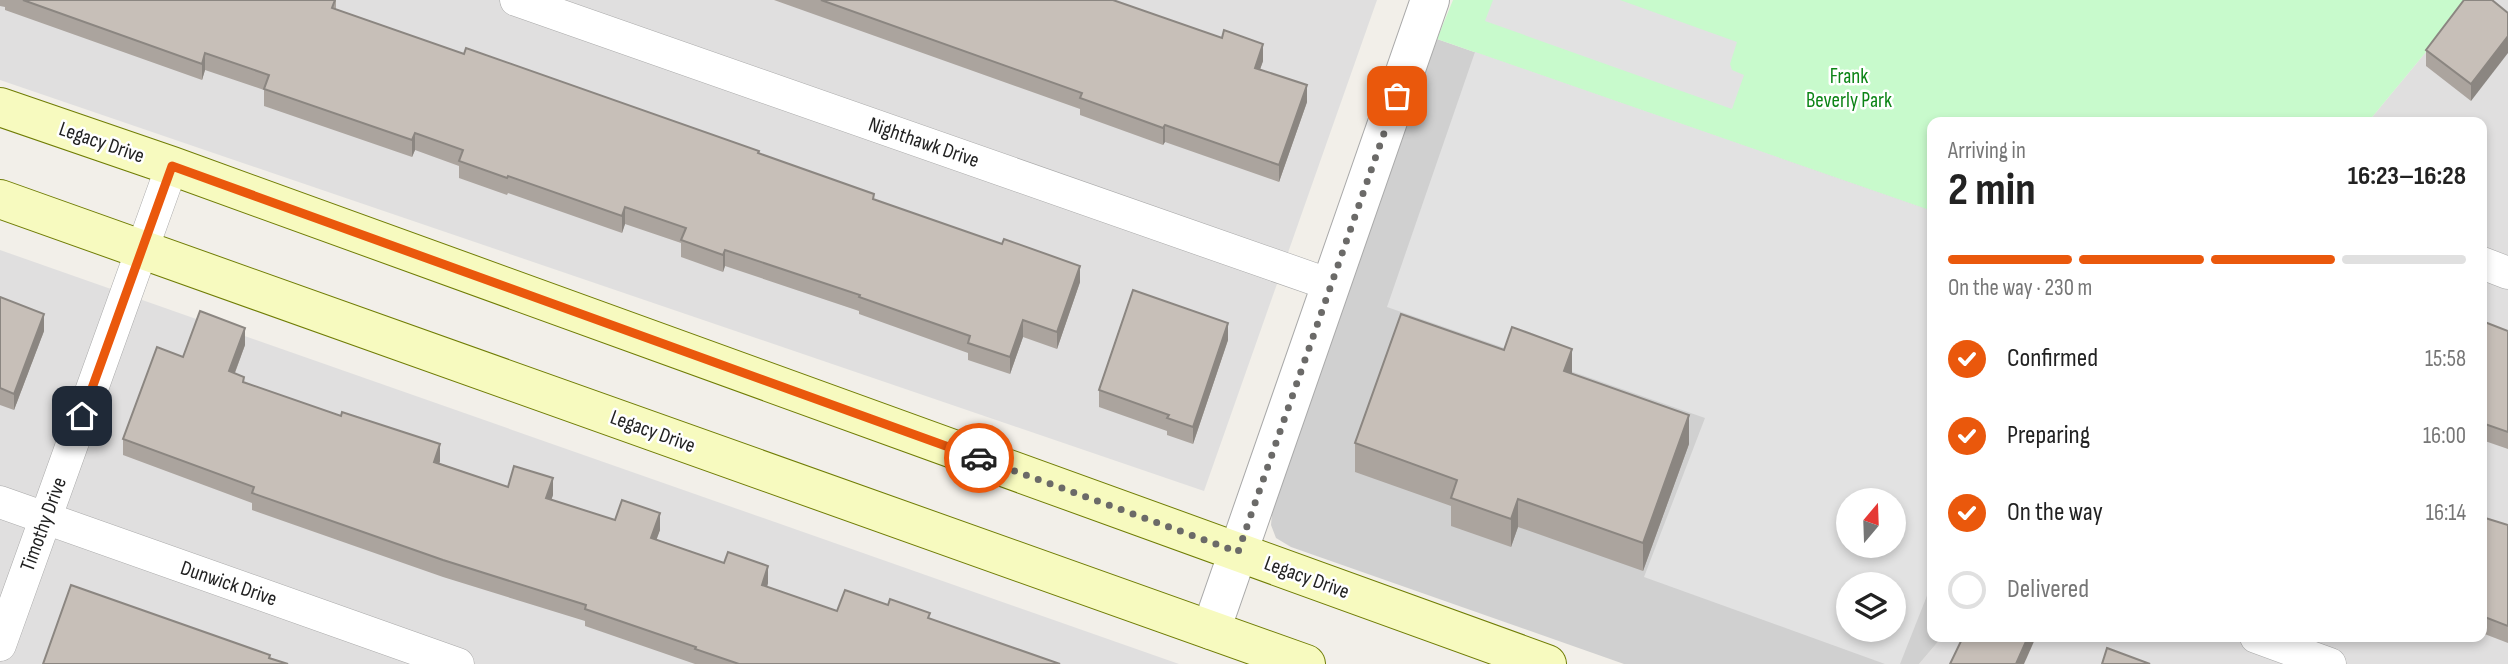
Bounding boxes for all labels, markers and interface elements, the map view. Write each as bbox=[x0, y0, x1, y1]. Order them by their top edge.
park label: Frank Beverly Park bbox=[1806, 64, 1892, 113]
pin bbox=[1367, 66, 1427, 126]
icon: bag bbox=[1378, 77, 1416, 115]
street label: Nighthawk Drive bbox=[865, 112, 982, 173]
street label: Legacy Drive bbox=[56, 116, 148, 169]
text: Arriving in bbox=[1948, 137, 2026, 165]
text: 16:23–16:28 bbox=[2348, 161, 2466, 192]
text: 2 min bbox=[1948, 163, 2036, 218]
text: On the way · 230 m bbox=[1948, 274, 2092, 302]
icon: check bbox=[1948, 340, 1986, 378]
text: Confirmed bbox=[2007, 343, 2098, 374]
text: 15:58 bbox=[2425, 345, 2466, 373]
pin bbox=[52, 386, 112, 446]
icon: home bbox=[63, 397, 101, 435]
street label: Legacy Drive bbox=[607, 405, 699, 458]
icon: check bbox=[1948, 417, 1986, 455]
text: Preparing bbox=[2007, 420, 2090, 451]
text: 16:00 bbox=[2423, 422, 2466, 450]
courier bbox=[944, 423, 1014, 493]
icon: car bbox=[960, 439, 998, 477]
street label: Timothy Drive bbox=[15, 474, 72, 575]
north arrow bbox=[1836, 488, 1906, 558]
map controls bbox=[1836, 488, 1906, 642]
icon: check bbox=[1948, 494, 1986, 532]
text: On the way bbox=[2007, 497, 2103, 528]
text: 16:14 bbox=[2426, 499, 2466, 527]
street label: Legacy Drive bbox=[1261, 551, 1353, 604]
street label: Dunwick Drive bbox=[177, 555, 280, 612]
button: layers bbox=[1836, 572, 1906, 642]
text: Delivered bbox=[2007, 574, 2089, 605]

